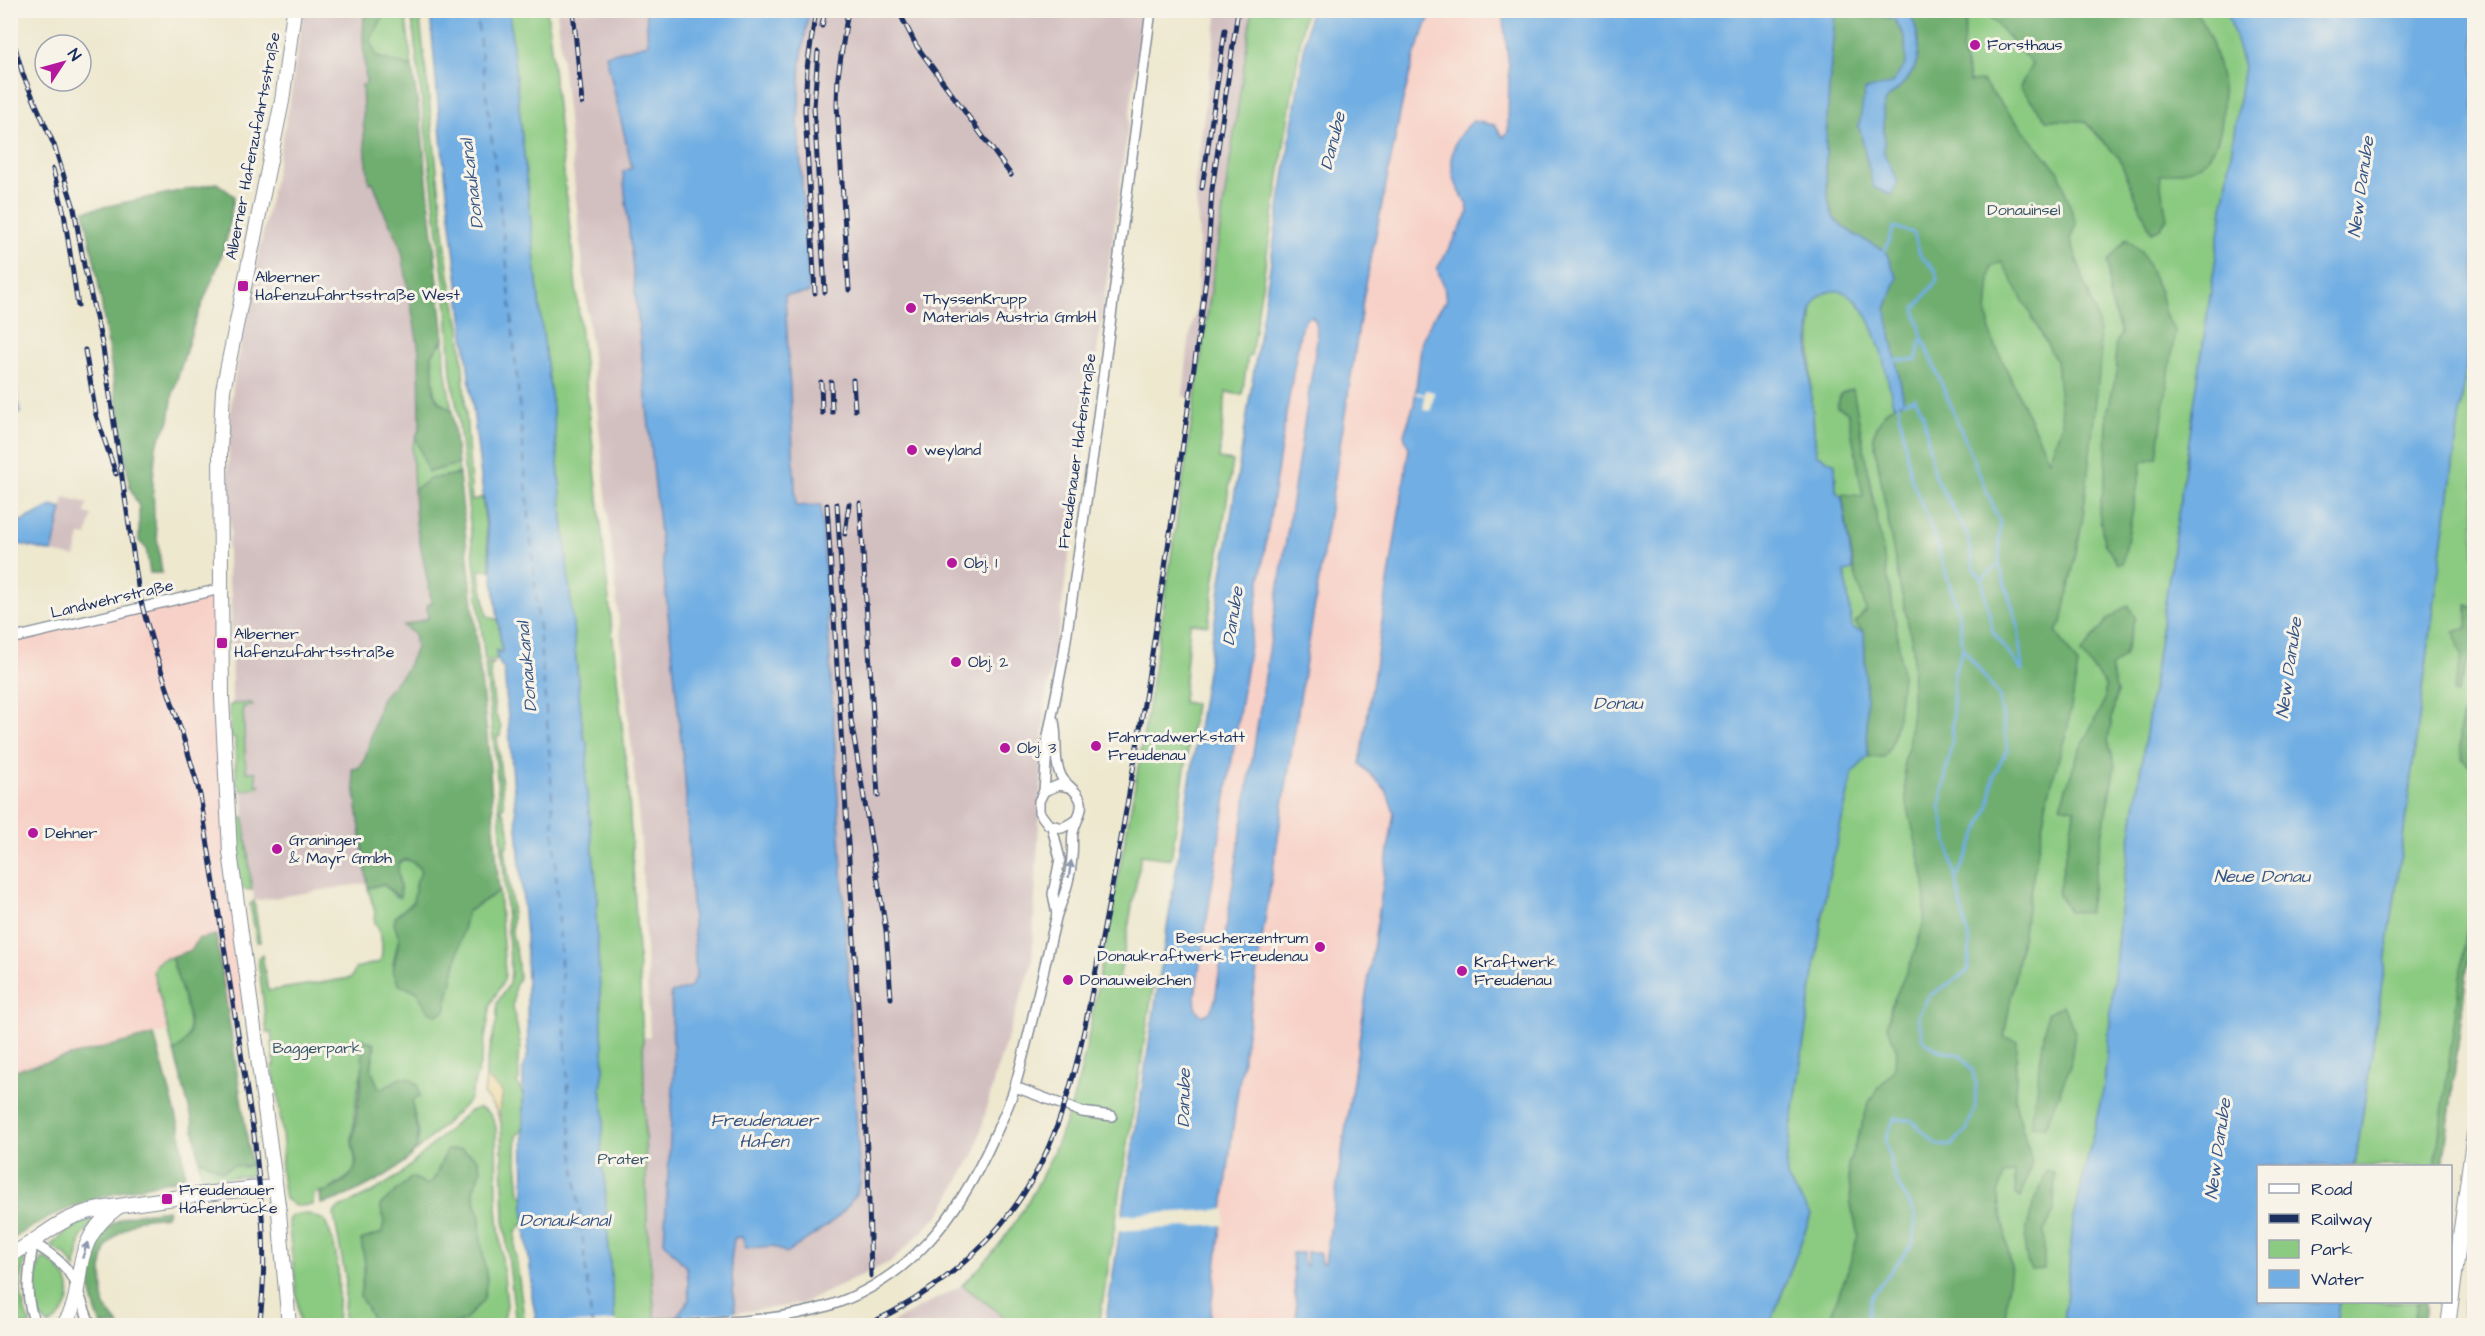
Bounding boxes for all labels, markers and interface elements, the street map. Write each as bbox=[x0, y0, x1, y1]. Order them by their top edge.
street label: Alberner Hafenzufahrtsstraße bbox=[220, 30, 286, 262]
north arrow bbox=[33, 33, 93, 93]
place label: Forsthaus bbox=[1987, 34, 2063, 56]
marker: Forsthaus bbox=[1968, 38, 1982, 52]
text: N bbox=[62, 44, 86, 65]
water label: Danube bbox=[1314, 108, 1353, 173]
water label: New Danube bbox=[2342, 134, 2381, 239]
water label: Donaukanal bbox=[454, 136, 490, 230]
park label: Donauinsel bbox=[1987, 199, 2061, 221]
place label: Alberner Hafenzufahrtsstraße West bbox=[255, 266, 461, 306]
marker: Alberner Hafenzufahrtsstraße West bbox=[236, 279, 250, 293]
place label: ThyssenKrupp Materials Austria GmbH bbox=[923, 288, 1097, 328]
marker: ThyssenKrupp Materials Austria GmbH bbox=[904, 301, 918, 315]
street label: Freudenauer Hafenstraße bbox=[1052, 351, 1102, 550]
place label: weyland bbox=[924, 439, 981, 462]
marker: weyland bbox=[905, 443, 919, 457]
place label: Obj. 1 bbox=[964, 552, 997, 574]
marker: Obj. 1 bbox=[945, 556, 959, 570]
street label: Landwehrstraße bbox=[48, 574, 176, 624]
water label: Danube bbox=[1216, 584, 1250, 647]
water label: New Danube bbox=[2270, 615, 2309, 720]
water label: Donaukanal bbox=[510, 619, 543, 713]
place label: Alberner Hafenzufahrtsstraße bbox=[234, 623, 395, 663]
marker: Alberner Hafenzufahrtsstraße bbox=[215, 636, 229, 650]
place label: Obj. 2 bbox=[968, 651, 1008, 673]
marker: Obj. 2 bbox=[949, 655, 963, 669]
water label: Donau bbox=[1593, 691, 1643, 716]
place label: Fahrradwerkstatt Freudenau bbox=[1108, 726, 1246, 766]
place label: Obj. 3 bbox=[1017, 737, 1056, 759]
marker: Fahrradwerkstatt Freudenau bbox=[1089, 739, 1103, 753]
marker: Obj. 3 bbox=[998, 741, 1012, 755]
place label: Dehner bbox=[45, 822, 98, 844]
marker: Dehner bbox=[26, 826, 40, 840]
place label: Graninger & Mayr Gmbh bbox=[289, 829, 392, 870]
marker: Graninger & Mayr Gmbh bbox=[270, 842, 284, 856]
one-way arrow bbox=[1066, 859, 1075, 878]
water label: Neue Donau bbox=[2214, 864, 2311, 889]
place label: Besucherzentrum Donaukraftwerk Freudenau bbox=[1097, 927, 1309, 967]
marker: Besucherzentrum Donaukraftwerk Freudenau bbox=[1313, 940, 1327, 954]
place label: Kraftwerk Freudenau bbox=[1474, 951, 1557, 991]
marker: Kraftwerk Freudenau bbox=[1455, 964, 1469, 978]
place label: Donauweibchen bbox=[1080, 969, 1191, 991]
marker: Donauweibchen bbox=[1061, 973, 1075, 987]
park label: Baggerpark bbox=[272, 1037, 362, 1060]
water label: Danube bbox=[1171, 1067, 1197, 1128]
water label: New Danube bbox=[2199, 1096, 2238, 1201]
water label: Freudenauer Hafen bbox=[710, 1108, 820, 1154]
park label: Prater bbox=[597, 1148, 649, 1170]
legend bbox=[2257, 1165, 2452, 1303]
text: Road bbox=[2311, 1177, 2352, 1202]
place label: Freudenauer Hafenbrücke bbox=[179, 1179, 278, 1219]
marker: Freudenauer Hafenbrücke bbox=[160, 1192, 174, 1206]
text: Railway bbox=[2311, 1207, 2372, 1233]
water label: Donaukanal bbox=[520, 1208, 612, 1233]
text: Park bbox=[2311, 1237, 2353, 1262]
one-way arrow bbox=[81, 1241, 90, 1259]
text: Water bbox=[2311, 1267, 2364, 1292]

